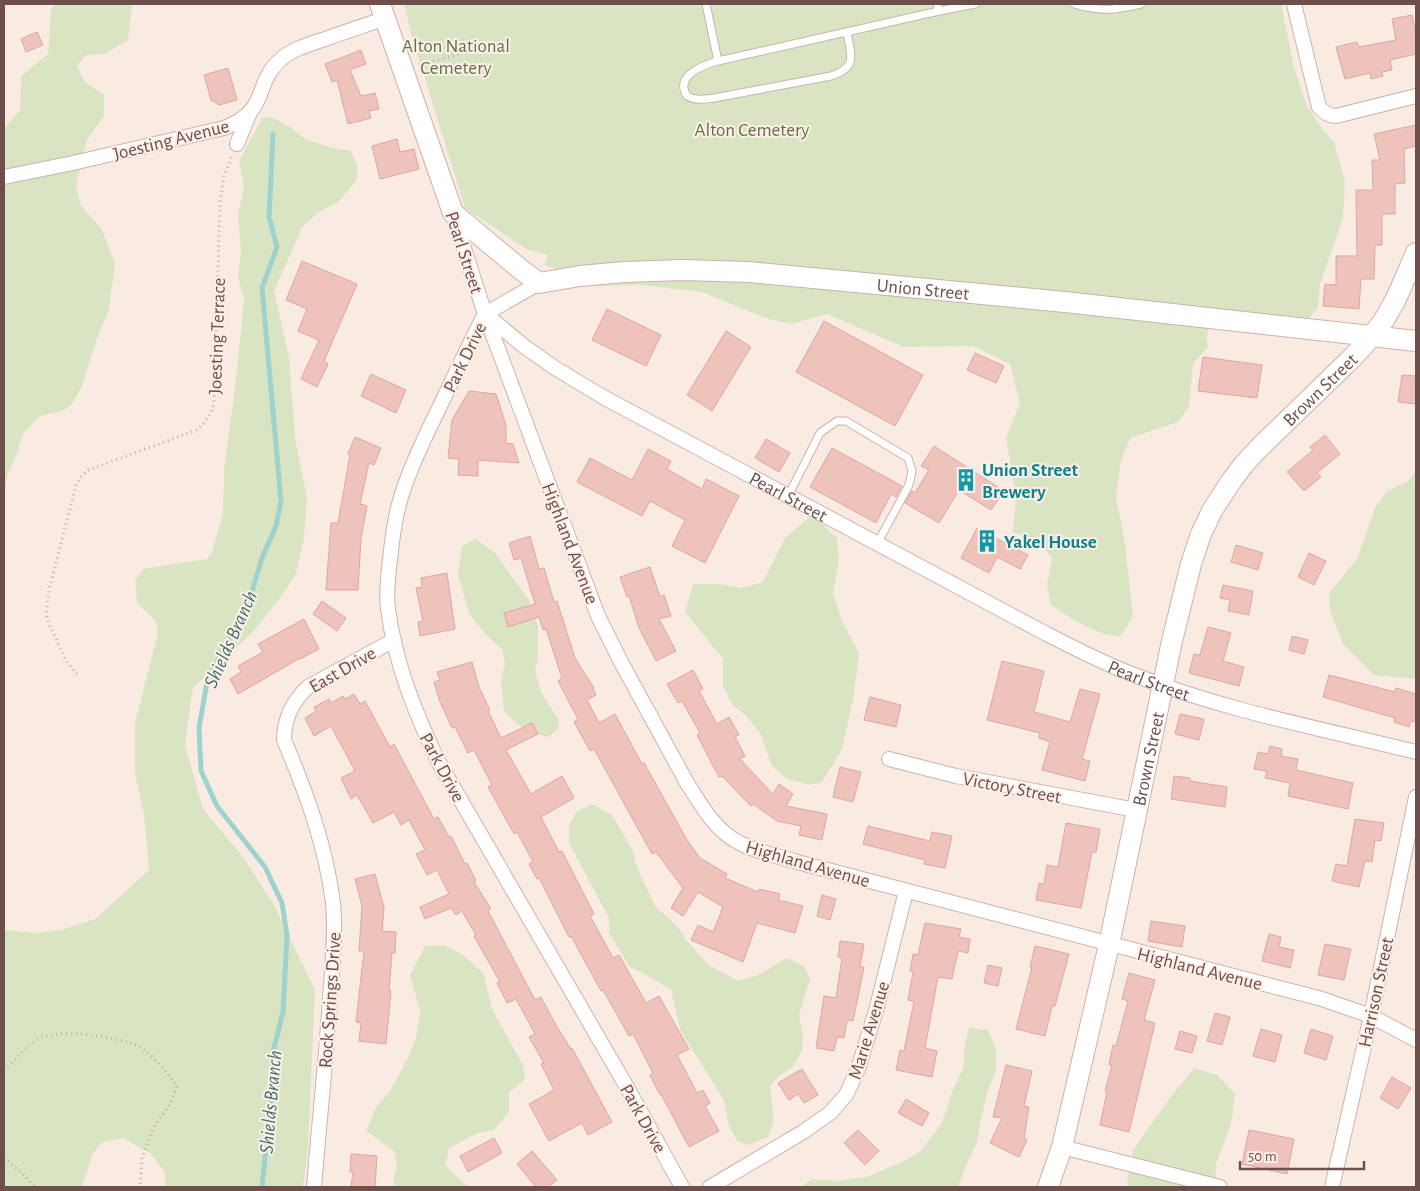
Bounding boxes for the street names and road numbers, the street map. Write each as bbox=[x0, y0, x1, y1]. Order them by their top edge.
street label: Joesting Avenue bbox=[111, 117, 231, 164]
street label: Pearl Street bbox=[441, 209, 486, 296]
street label: Union Street bbox=[876, 276, 970, 304]
street label: Joesting Terrace bbox=[206, 277, 229, 395]
street label: Park Drive bbox=[440, 320, 490, 396]
street label: Brown Street bbox=[1280, 350, 1362, 430]
street label: Pearl Street bbox=[746, 469, 830, 526]
street label: Highland Avenue bbox=[538, 480, 601, 607]
street label: East Drive bbox=[306, 644, 379, 697]
street label: Pearl Street bbox=[1105, 657, 1192, 705]
street label: Brown Street bbox=[1130, 710, 1168, 808]
street label: Park Drive bbox=[416, 730, 468, 805]
street label: Victory Street bbox=[961, 770, 1063, 807]
street label: Highland Avenue bbox=[743, 838, 872, 891]
street label: Rock Springs Drive bbox=[316, 931, 345, 1069]
street label: Harrison Street bbox=[1356, 936, 1397, 1049]
street label: Highland Avenue bbox=[1135, 945, 1264, 994]
street label: Marie Avenue bbox=[846, 979, 893, 1082]
street label: Park Drive bbox=[616, 1081, 669, 1156]

